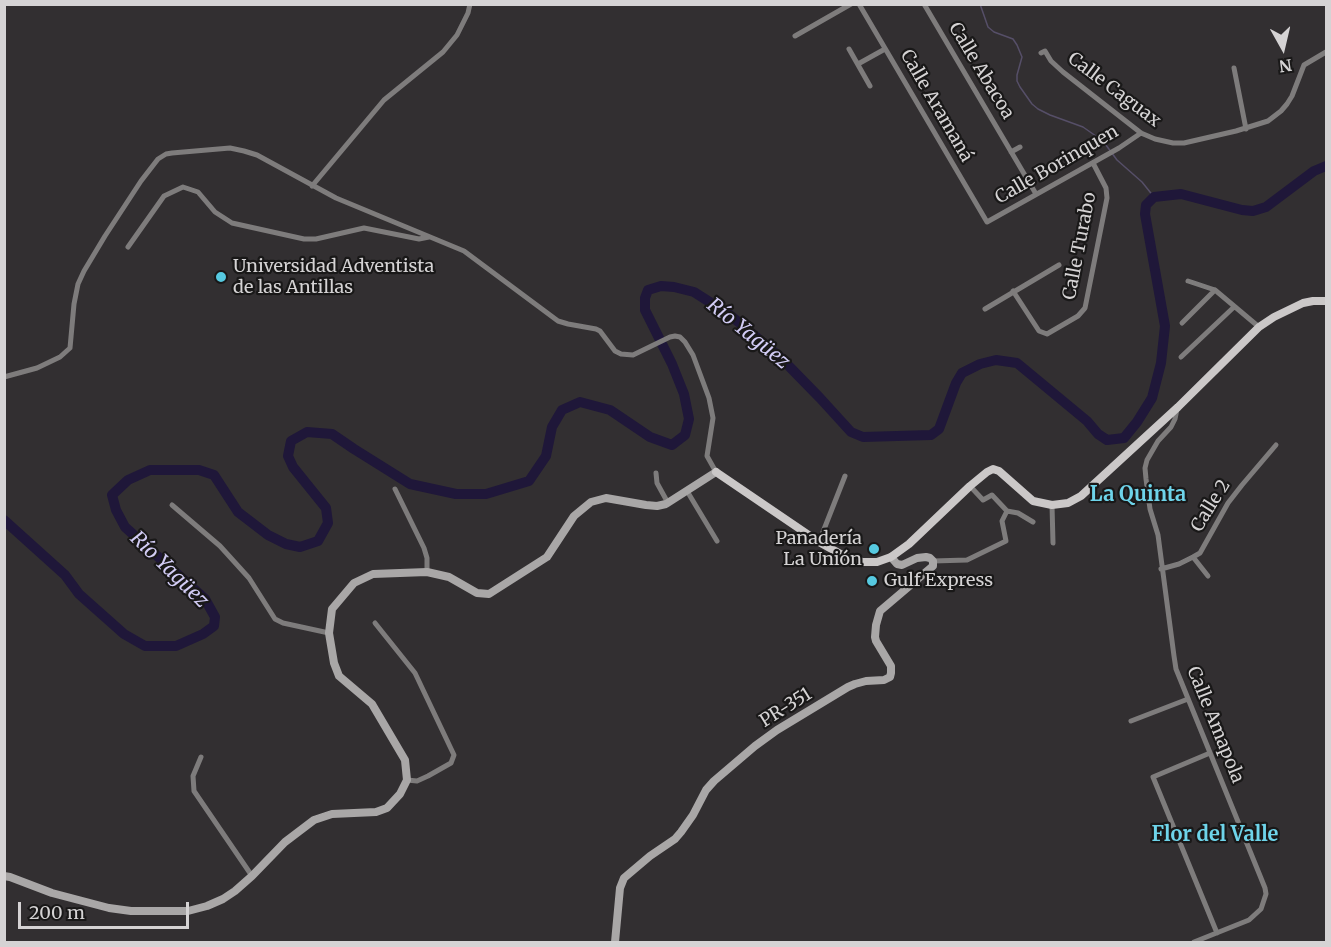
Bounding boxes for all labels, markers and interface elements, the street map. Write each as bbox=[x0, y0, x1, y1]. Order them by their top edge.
north arrow bbox=[1253, 18, 1313, 78]
street label: Calle Abacoa bbox=[944, 19, 1018, 123]
street label: Calle Aramaná bbox=[895, 46, 977, 166]
street label: Calle Caguax bbox=[1063, 48, 1165, 132]
text: N bbox=[1278, 55, 1293, 77]
street label: Calle Borinquen bbox=[992, 121, 1122, 209]
street label: Calle Turabo bbox=[1059, 190, 1101, 302]
place label: Universidad Adventista de las Antillas bbox=[233, 256, 434, 298]
marker: Universidad Adventista de las Antillas bbox=[214, 270, 228, 284]
water label: Río Yagüez bbox=[702, 293, 794, 375]
street label: Calle 2 bbox=[1187, 476, 1235, 536]
district label: La Quinta bbox=[1090, 483, 1186, 507]
water label: Río Yagüez bbox=[125, 527, 213, 613]
place label: Panadería La Unión bbox=[775, 528, 862, 570]
marker: Panadería La Unión bbox=[867, 542, 881, 556]
place label: Gulf Express bbox=[884, 570, 993, 592]
marker: Gulf Express bbox=[865, 574, 879, 588]
street label: Calle Amapola bbox=[1182, 664, 1248, 786]
street label: PR-351 bbox=[756, 684, 816, 732]
district label: Flor del Valle bbox=[1152, 823, 1278, 847]
scale bar bbox=[21, 890, 192, 928]
text: 200 m bbox=[29, 901, 85, 924]

